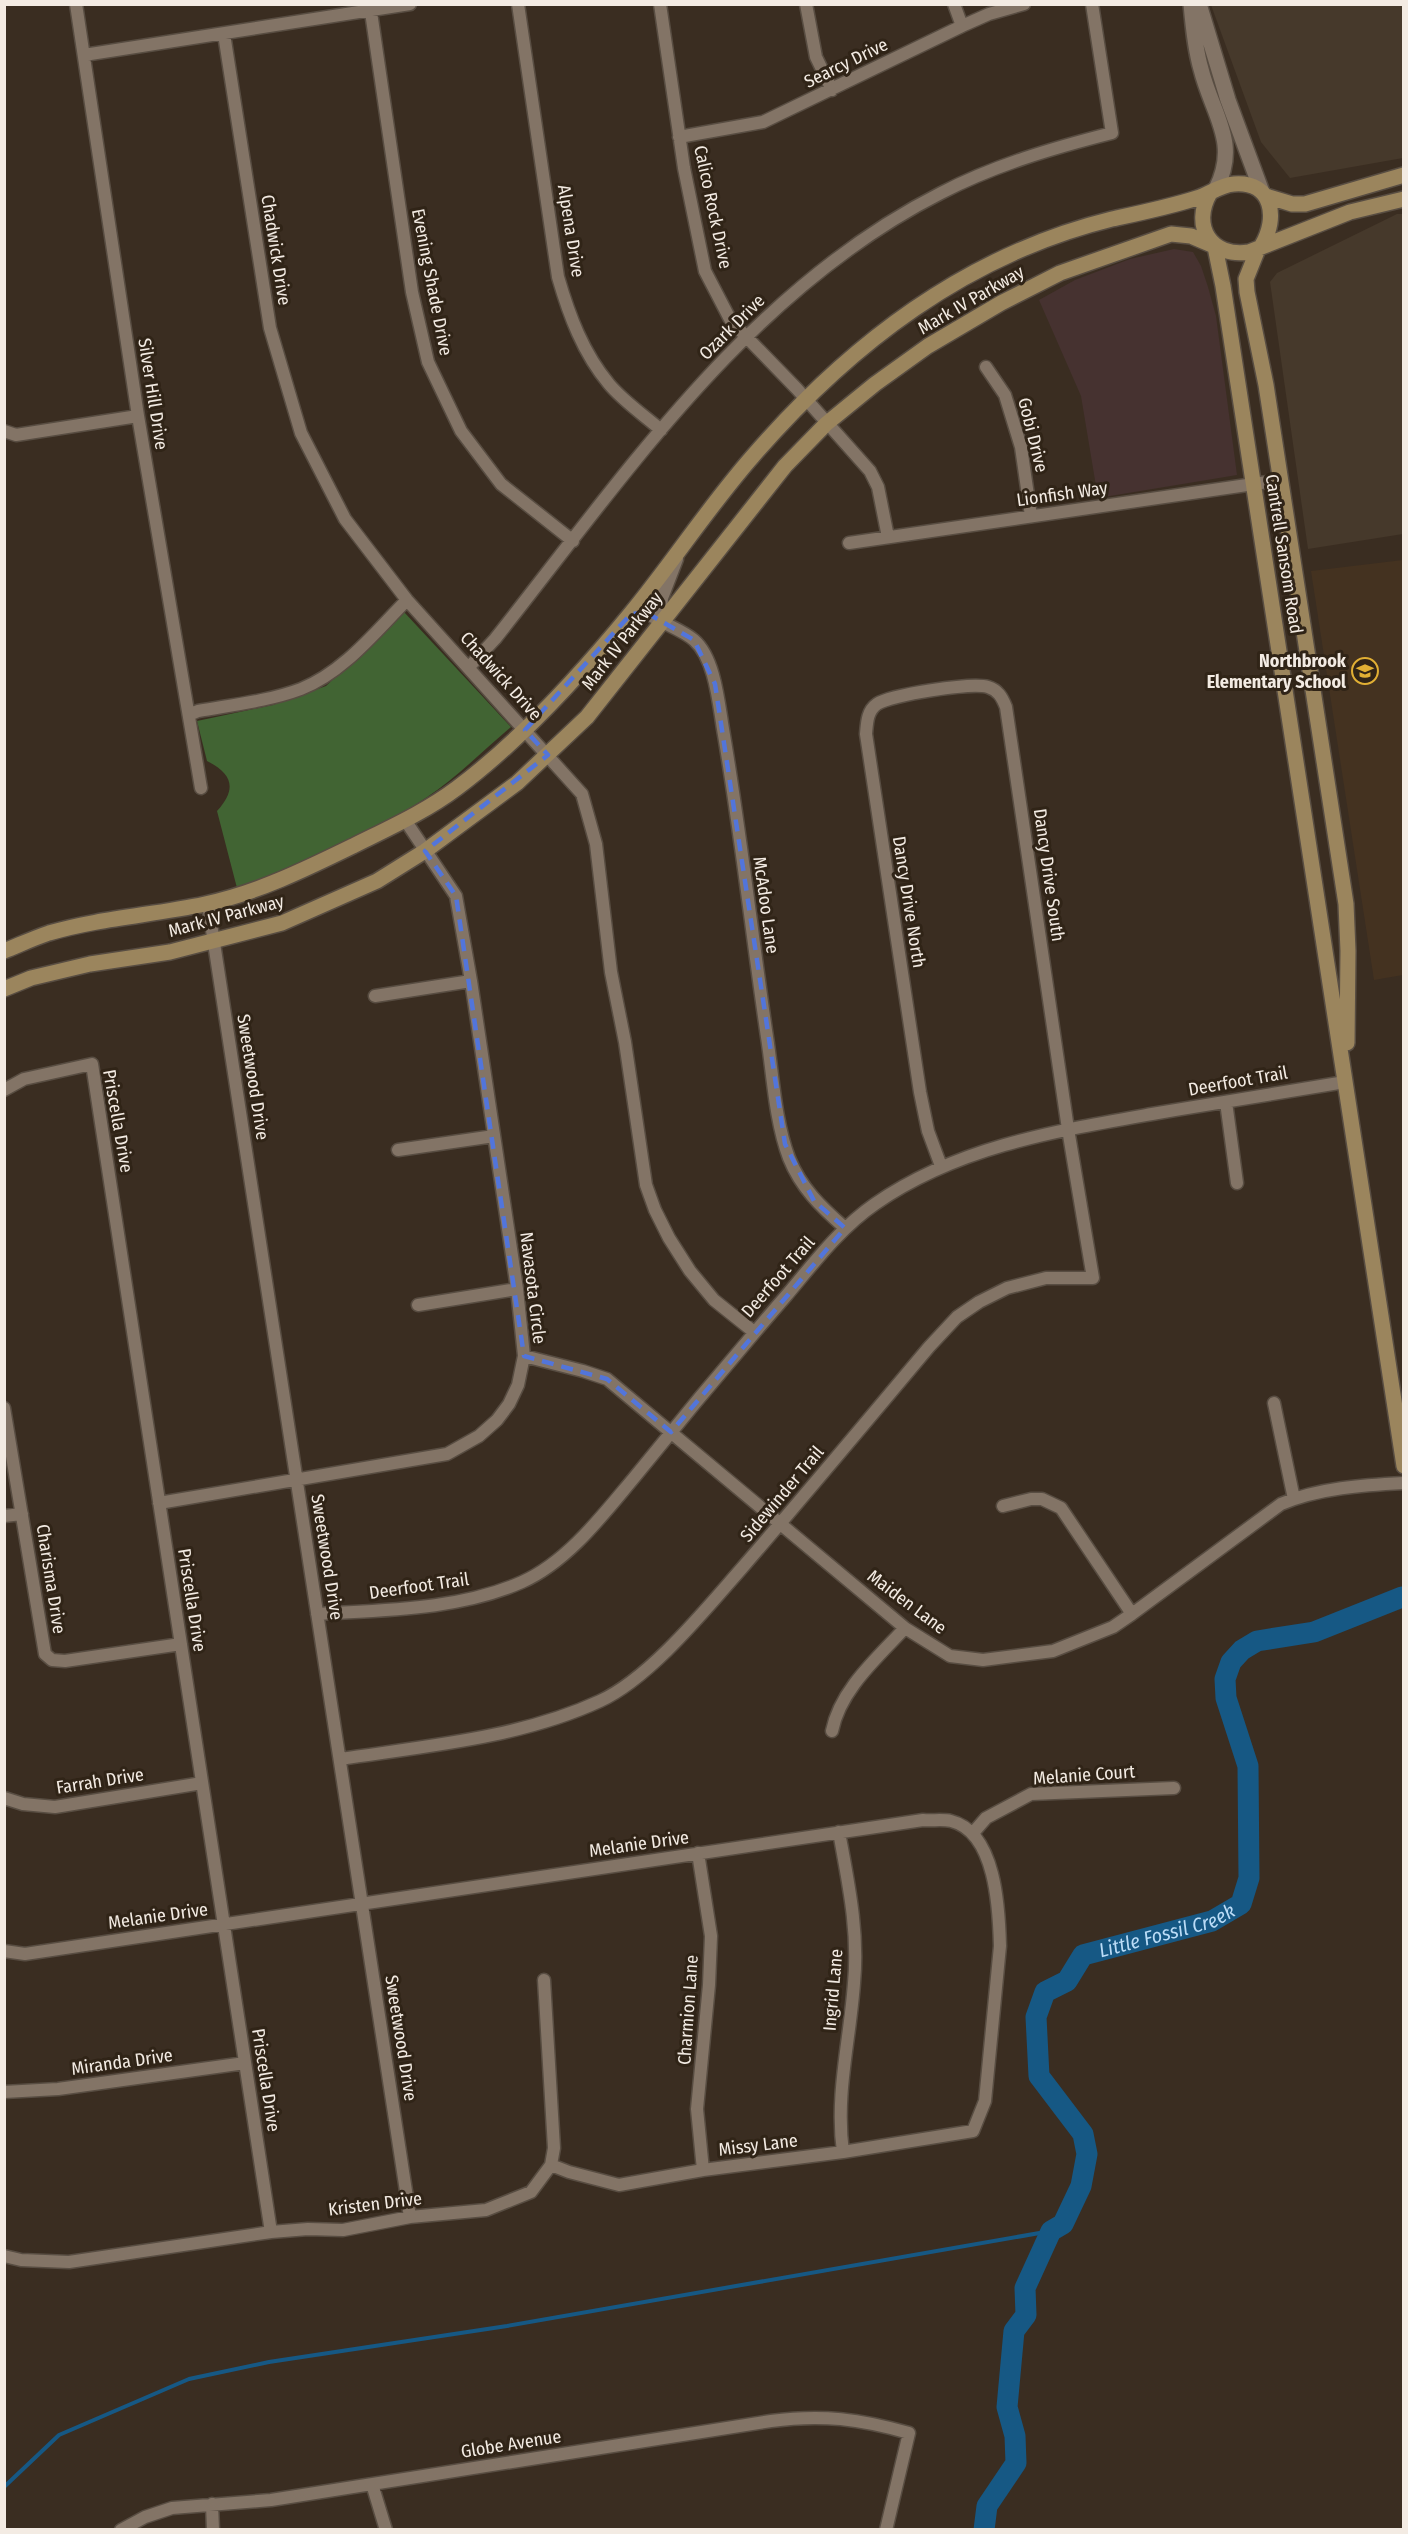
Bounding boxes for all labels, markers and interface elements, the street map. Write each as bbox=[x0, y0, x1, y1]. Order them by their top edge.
street label: Searcy Drive bbox=[801, 33, 892, 93]
street label: Calico Rock Drive bbox=[689, 143, 737, 271]
street label: Alpena Drive bbox=[553, 183, 589, 279]
street label: Chadwick Drive bbox=[256, 193, 296, 307]
street label: Evening Shade Drive bbox=[407, 207, 457, 357]
street label: Mark IV Parkway bbox=[914, 261, 1028, 339]
street label: Ozark Drive bbox=[695, 290, 769, 364]
street label: Silver Hill Drive bbox=[133, 337, 173, 451]
street label: Gobi Drive bbox=[1013, 395, 1053, 475]
street label: Cantrell Sansom Road bbox=[1261, 473, 1307, 635]
street label: Lionfish Way bbox=[1015, 477, 1109, 511]
street label: Mark IV Parkway bbox=[577, 587, 667, 695]
street label: Chadwick Drive bbox=[455, 627, 547, 725]
place label: Northbrook Elementary School bbox=[1207, 650, 1347, 693]
school or university icon: Northbrook Elementary School bbox=[1350, 656, 1380, 686]
street label: Dancy Drive South bbox=[1029, 807, 1069, 943]
street label: Dancy Drive North bbox=[888, 835, 930, 969]
street label: McAdoo Lane bbox=[748, 855, 784, 955]
street label: Mark IV Parkway bbox=[166, 890, 286, 942]
street label: Sweetwood Drive bbox=[232, 1013, 274, 1142]
street label: Deerfoot Trail bbox=[1187, 1061, 1290, 1101]
street label: Priscella Drive bbox=[98, 1068, 138, 1174]
street label: Navasota Circle bbox=[515, 1231, 551, 1345]
street label: Deerfoot Trail bbox=[737, 1232, 819, 1322]
street label: Sidewinder Trail bbox=[735, 1441, 829, 1546]
street label: Sweetwood Drive bbox=[306, 1493, 348, 1622]
street label: Charisma Drive bbox=[31, 1523, 71, 1636]
street label: Priscella Drive bbox=[173, 1547, 211, 1653]
street label: Maiden Lane bbox=[863, 1565, 951, 1639]
street label: Deerfoot Trail bbox=[368, 1568, 471, 1604]
street label: Melanie Court bbox=[1032, 1760, 1136, 1790]
street label: Farrah Drive bbox=[55, 1763, 145, 1799]
street label: Melanie Drive bbox=[588, 1826, 690, 1862]
street label: Melanie Drive bbox=[107, 1898, 209, 1934]
water label: Little Fossil Creek bbox=[1096, 1898, 1239, 1962]
street label: Ingrid Lane bbox=[818, 1948, 848, 2032]
street label: Charmion Lane bbox=[673, 1954, 703, 2066]
street label: Sweetwood Drive bbox=[380, 1974, 422, 2103]
street label: Priscella Drive bbox=[247, 2027, 285, 2133]
street label: Miranda Drive bbox=[70, 2044, 174, 2080]
street label: Missy Lane bbox=[717, 2129, 799, 2161]
street label: Kristen Drive bbox=[327, 2187, 423, 2221]
street label: Globe Avenue bbox=[459, 2425, 563, 2463]

